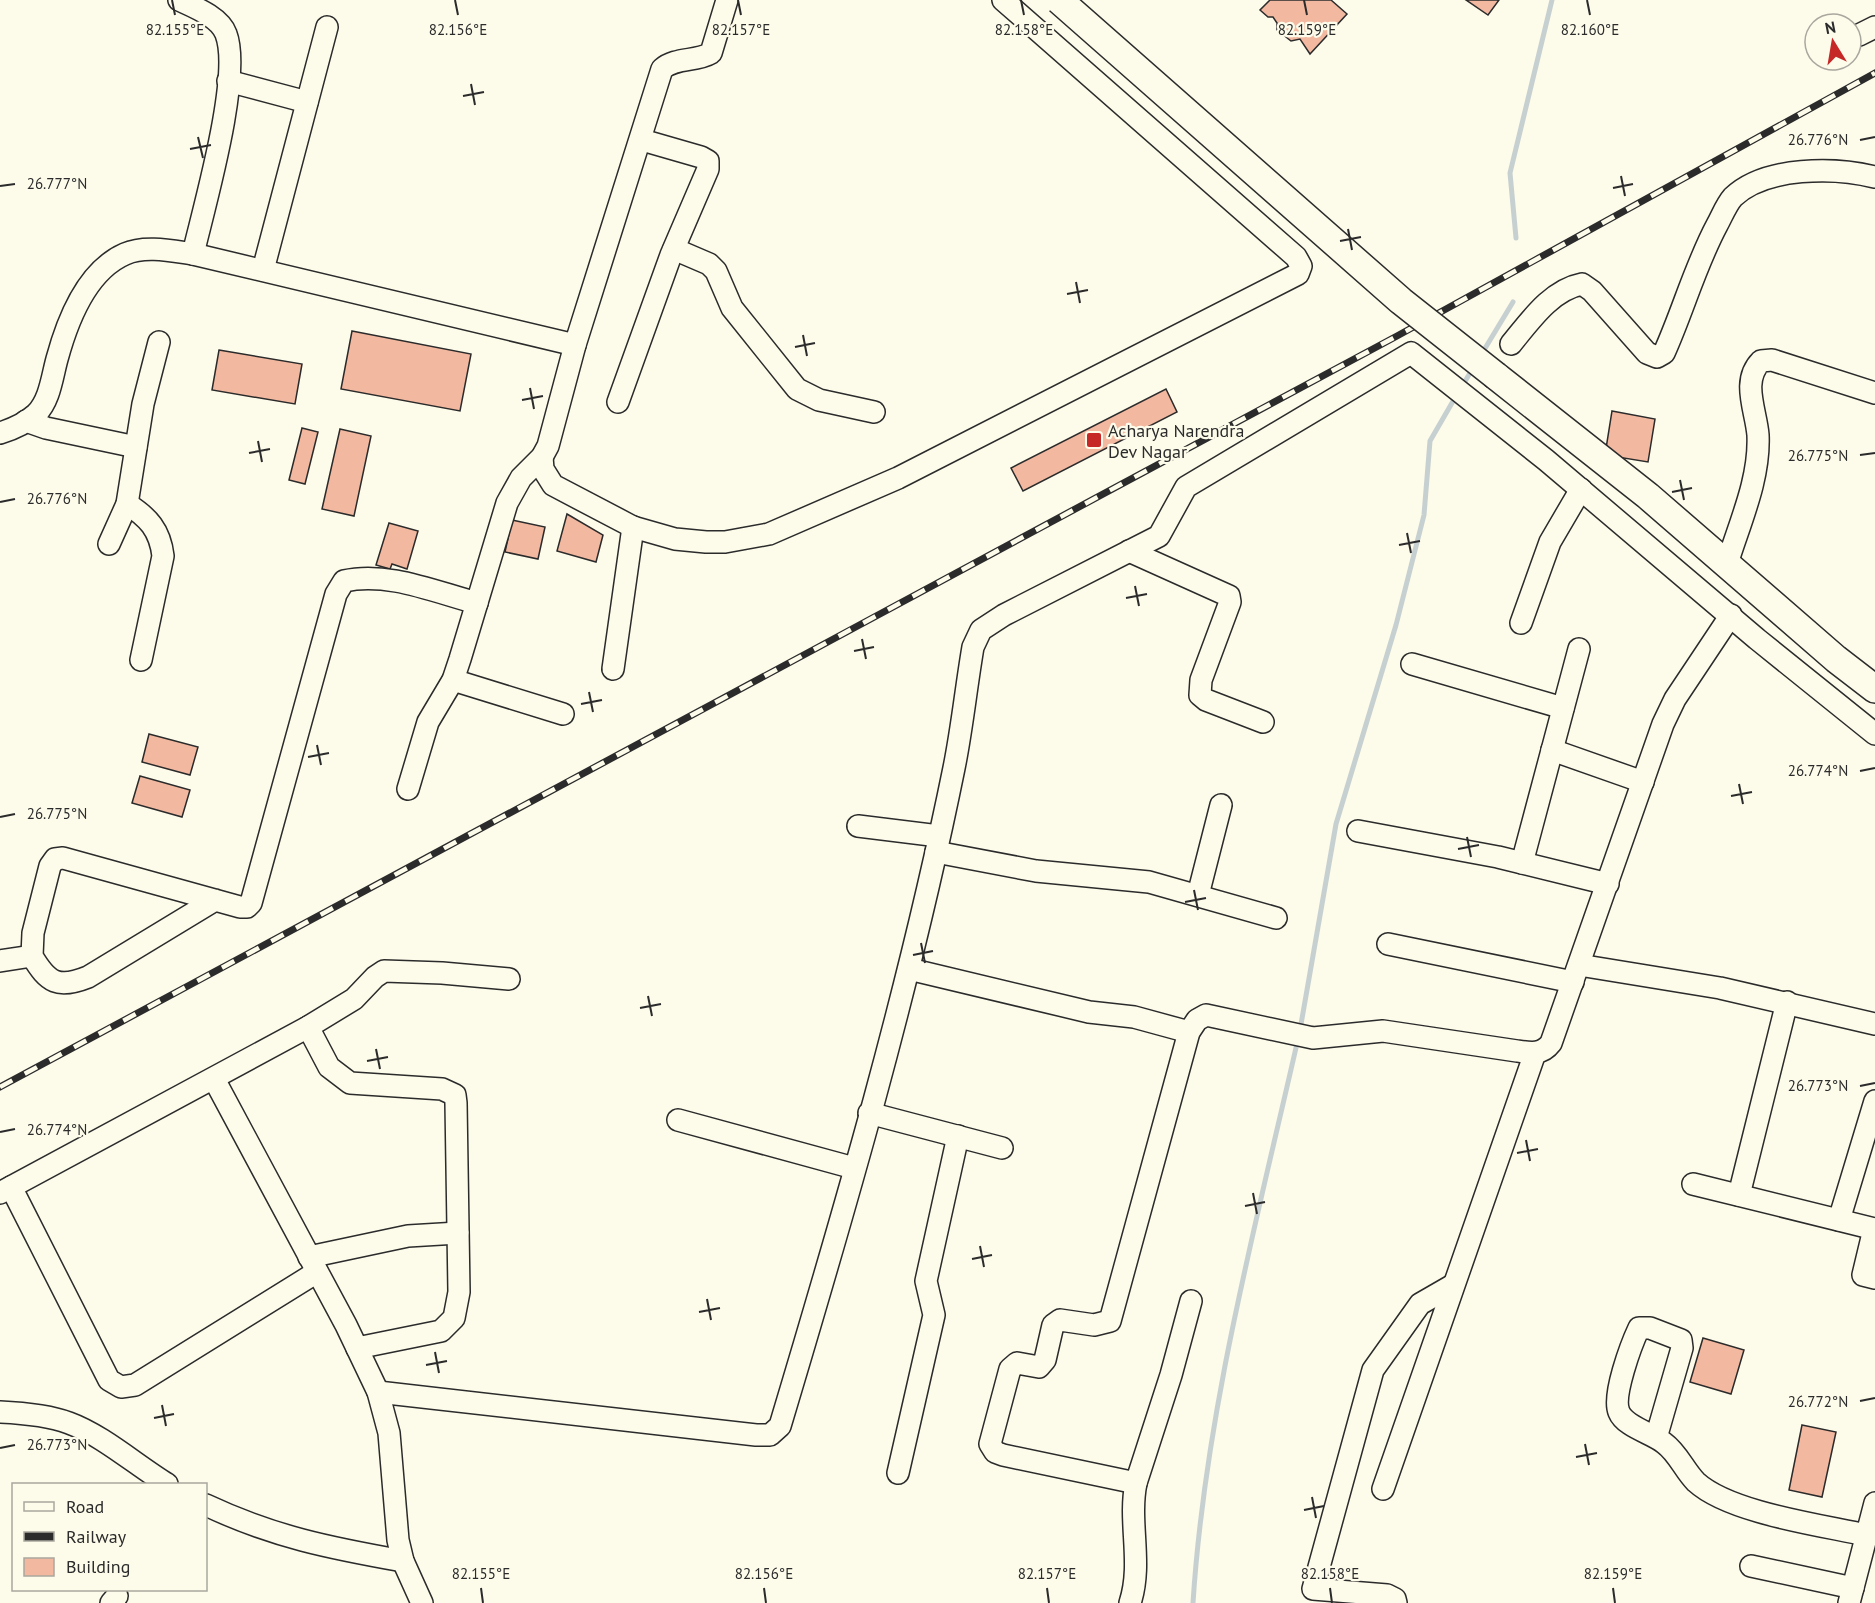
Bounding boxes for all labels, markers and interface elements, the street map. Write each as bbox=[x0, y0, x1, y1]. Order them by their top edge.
north arrow bbox=[1803, 12, 1863, 72]
text: N bbox=[1823, 16, 1837, 38]
text: 82.155°E bbox=[146, 20, 204, 39]
text: 82.156°E bbox=[429, 20, 487, 39]
text: 82.157°E bbox=[712, 20, 770, 39]
text: 82.158°E bbox=[995, 20, 1053, 39]
text: 82.159°E bbox=[1278, 20, 1336, 39]
text: 82.160°E bbox=[1561, 20, 1619, 39]
text: 26.776°N bbox=[1788, 130, 1848, 149]
text: 26.777°N bbox=[27, 174, 87, 193]
place label: Acharya Narendra Dev Nagar bbox=[1108, 419, 1244, 463]
marker: Acharya Narendra Dev Nagar bbox=[1085, 431, 1103, 449]
text: 26.775°N bbox=[1788, 446, 1848, 465]
text: 26.776°N bbox=[27, 489, 87, 508]
text: 26.774°N bbox=[1788, 761, 1848, 780]
text: 26.775°N bbox=[27, 804, 87, 823]
text: 26.773°N bbox=[1788, 1076, 1848, 1095]
text: 26.774°N bbox=[27, 1120, 87, 1139]
text: 26.772°N bbox=[1788, 1392, 1848, 1411]
text: 26.773°N bbox=[27, 1435, 87, 1454]
legend bbox=[12, 1483, 207, 1591]
text: Road bbox=[66, 1495, 104, 1518]
text: Railway bbox=[66, 1525, 127, 1548]
text: Building bbox=[66, 1555, 130, 1578]
text: 82.155°E bbox=[452, 1564, 510, 1583]
text: 82.156°E bbox=[735, 1564, 793, 1583]
text: 82.157°E bbox=[1018, 1564, 1076, 1583]
text: 82.158°E bbox=[1301, 1564, 1359, 1583]
text: 82.159°E bbox=[1584, 1564, 1642, 1583]

